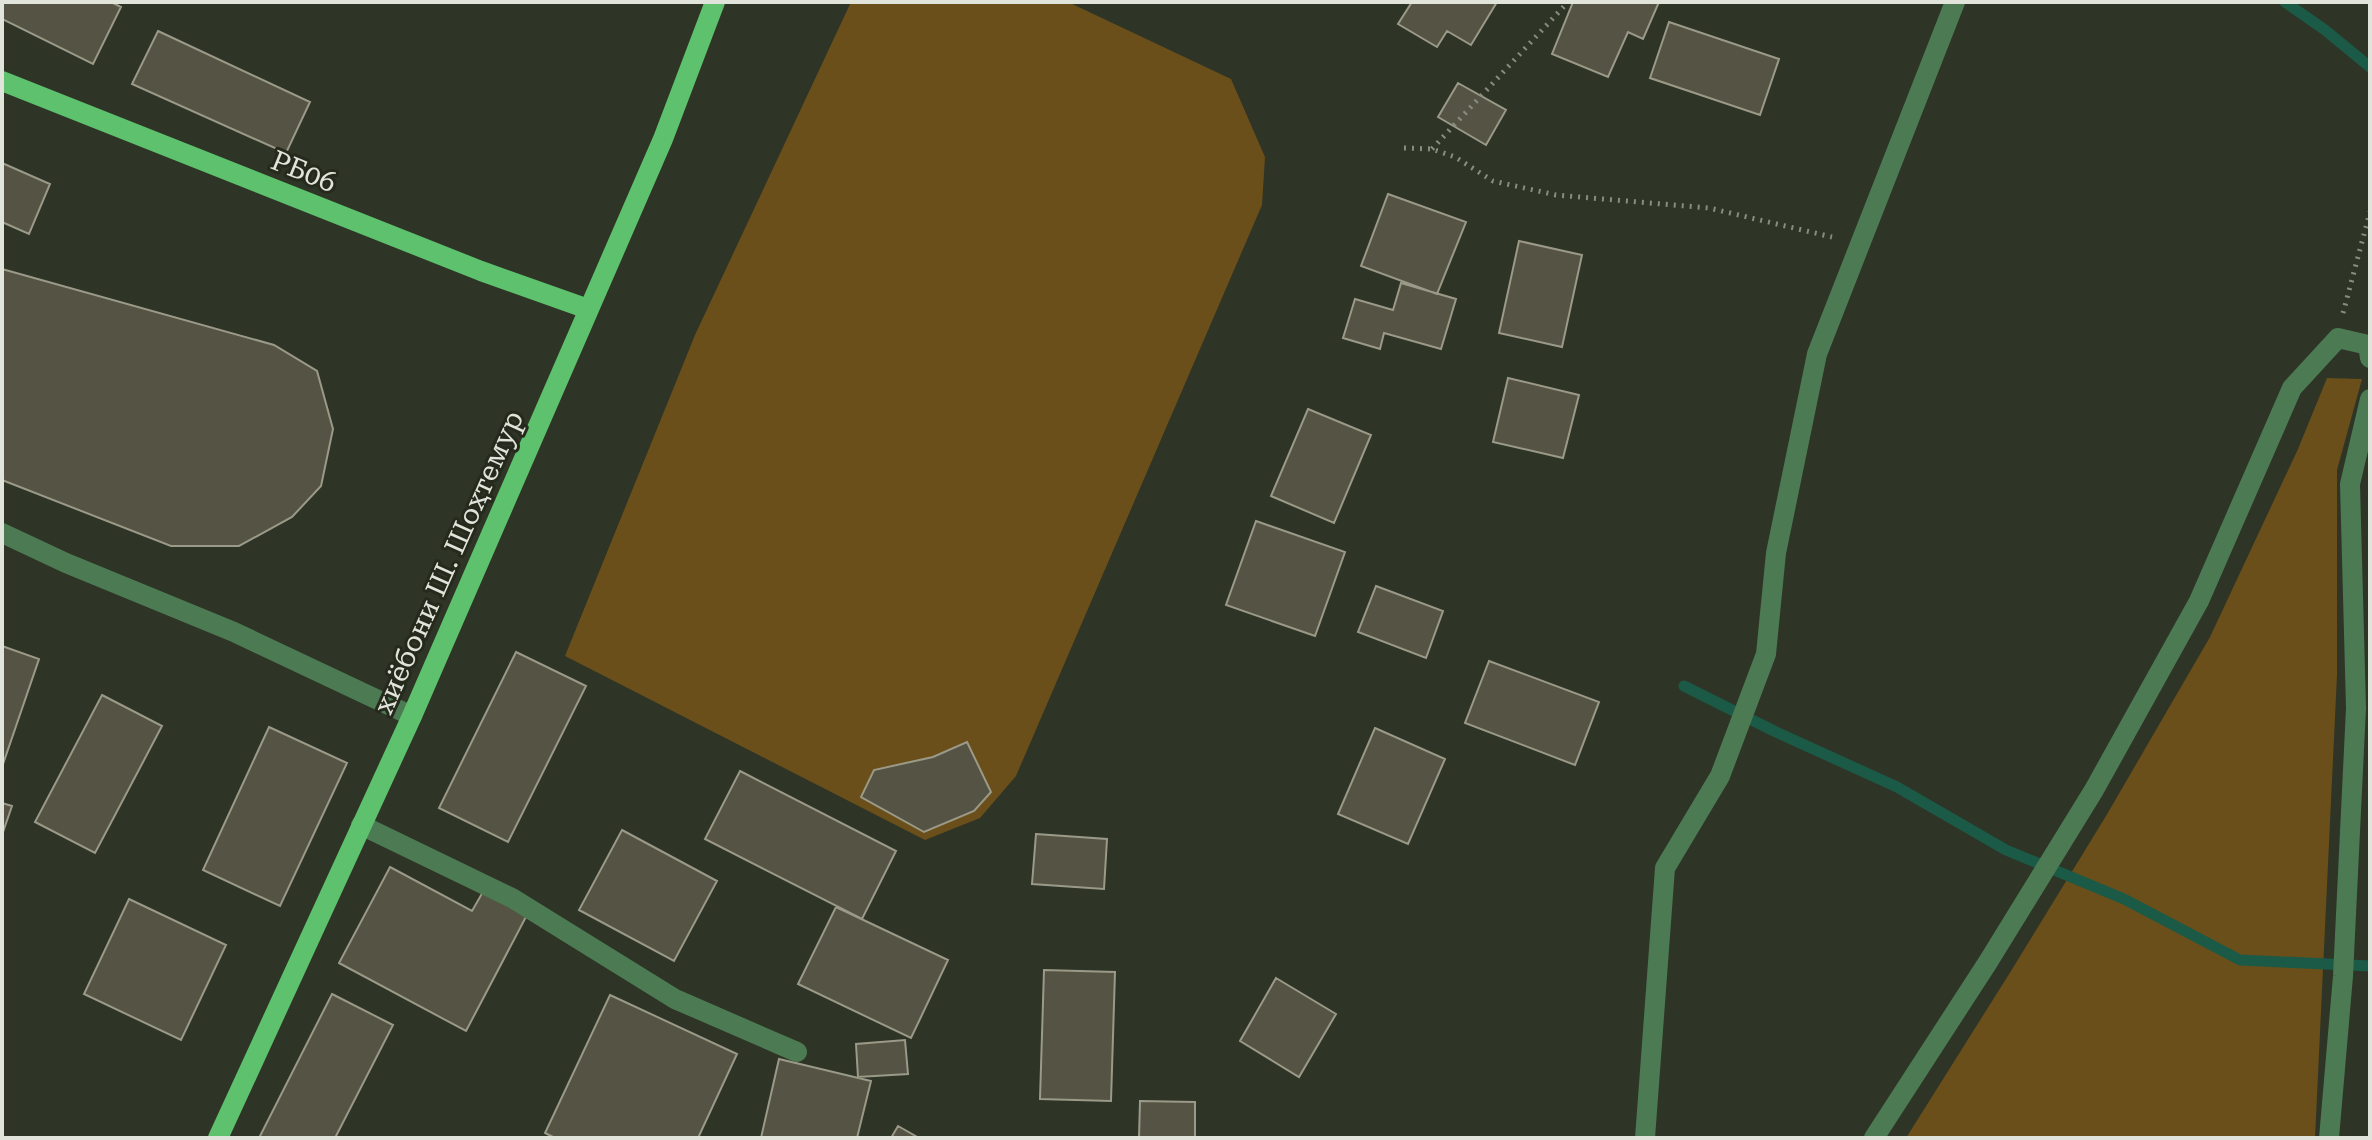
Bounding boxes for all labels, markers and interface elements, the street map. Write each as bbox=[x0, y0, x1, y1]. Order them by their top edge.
street label: РБ06 bbox=[266, 144, 341, 199]
street label: хиёбони Ш. Шоҳтемур bbox=[367, 406, 530, 719]

